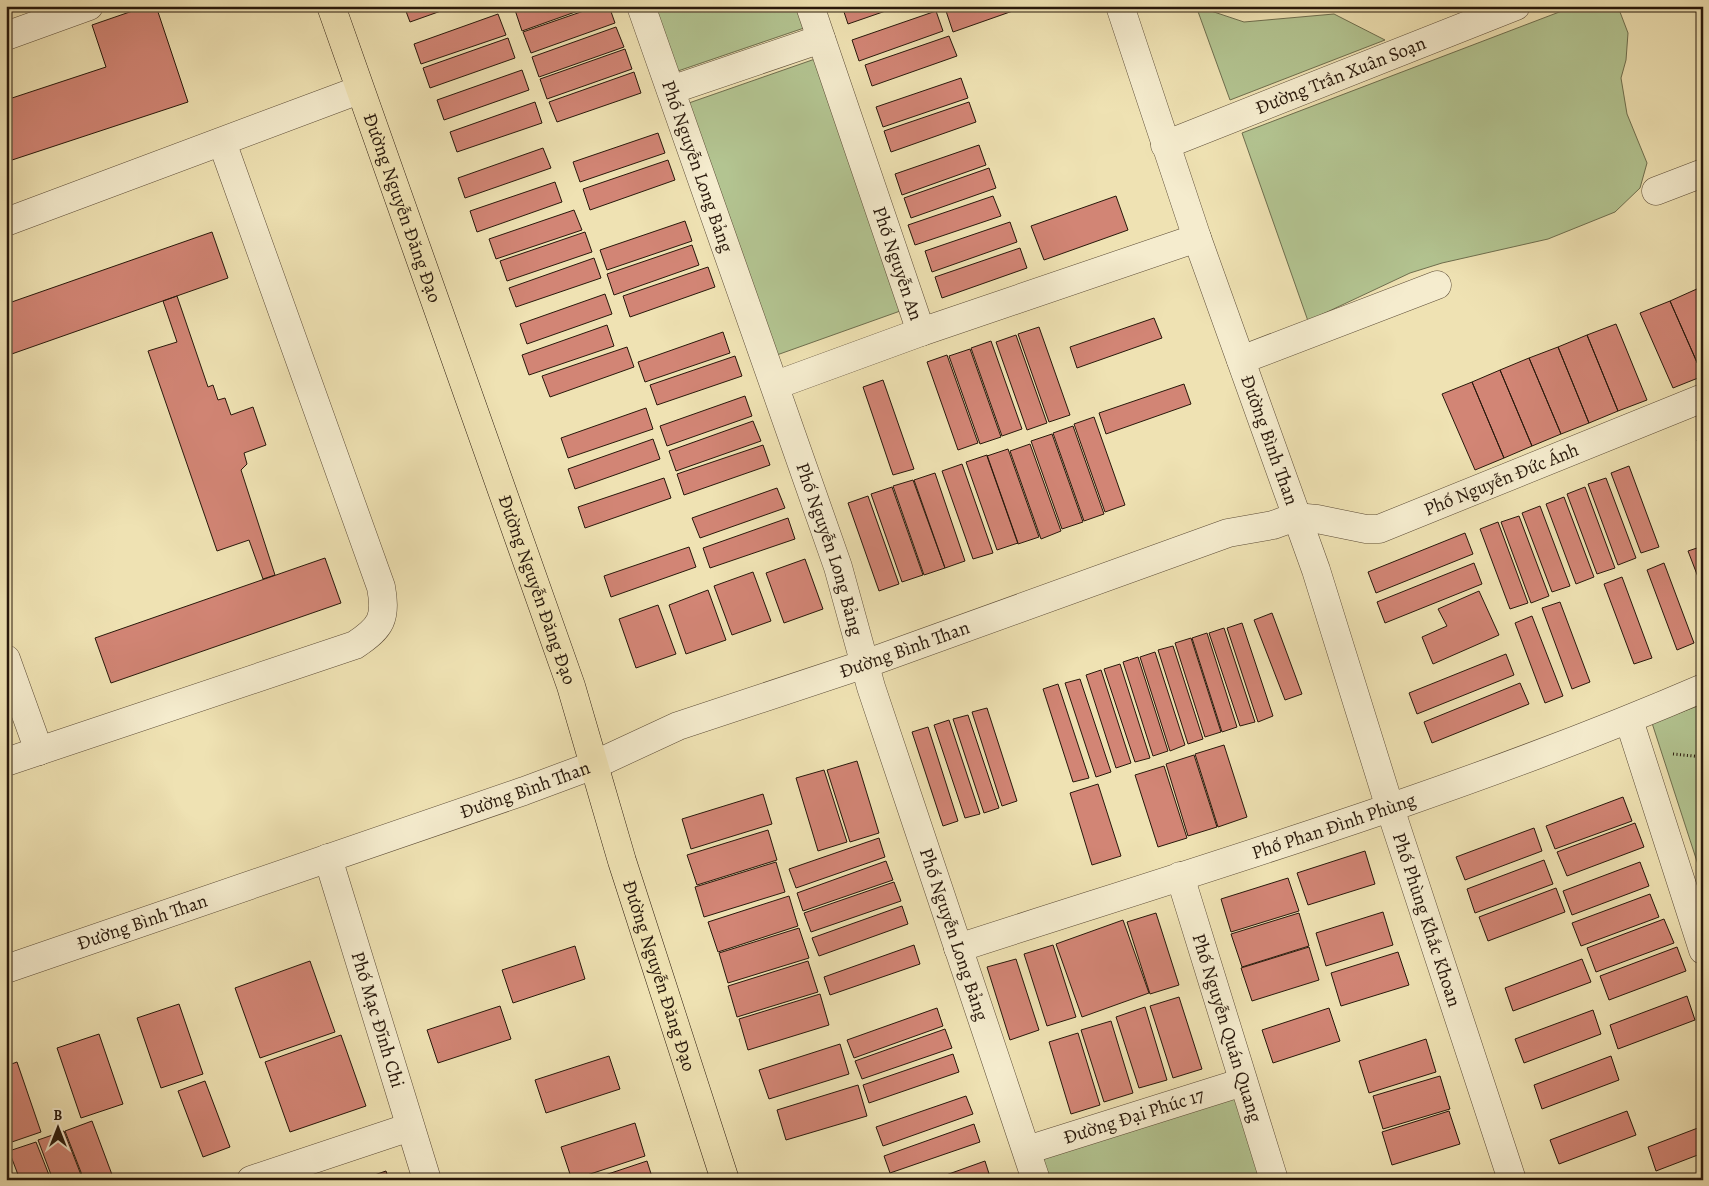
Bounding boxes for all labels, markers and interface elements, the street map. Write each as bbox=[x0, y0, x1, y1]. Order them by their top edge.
street label: Đường Trần Xuân Soạn bbox=[1252, 30, 1430, 121]
street label: Phố Nguyễn Long Bảng bbox=[655, 77, 740, 256]
street label: Đường Nguyễn Đăng Đạo bbox=[357, 109, 448, 306]
street label: Phố Nguyễn An bbox=[866, 203, 929, 324]
street label: Đường Bình Than bbox=[1234, 371, 1305, 509]
street label: Phố Nguyễn Đức Ánh bbox=[1420, 437, 1583, 523]
street label: Phố Nguyễn Long Bảng bbox=[789, 459, 869, 639]
street label: Đường Nguyễn Đăng Đạo bbox=[492, 491, 582, 688]
street label: Đường Bình Than bbox=[836, 614, 973, 685]
street label: Đường Bình Than bbox=[456, 755, 594, 825]
street label: Phố Phan Đình Phùng bbox=[1248, 786, 1420, 866]
street label: Phố Phùng Khắc Khoan bbox=[1386, 829, 1467, 1010]
street label: Phố Nguyễn Long Bảng bbox=[913, 845, 995, 1025]
street label: Đường Nguyễn Đăng Đạo bbox=[616, 877, 702, 1075]
street label: Đường Bình Than bbox=[73, 888, 211, 957]
street label: Phố Nguyễn Quán Quang bbox=[1185, 930, 1269, 1126]
street label: Phố Mạc Đĩnh Chi bbox=[344, 948, 411, 1091]
street label: Đường Đại Phúc 17 bbox=[1060, 1082, 1208, 1151]
north arrow bbox=[32, 1104, 82, 1154]
text: B bbox=[54, 1106, 63, 1125]

